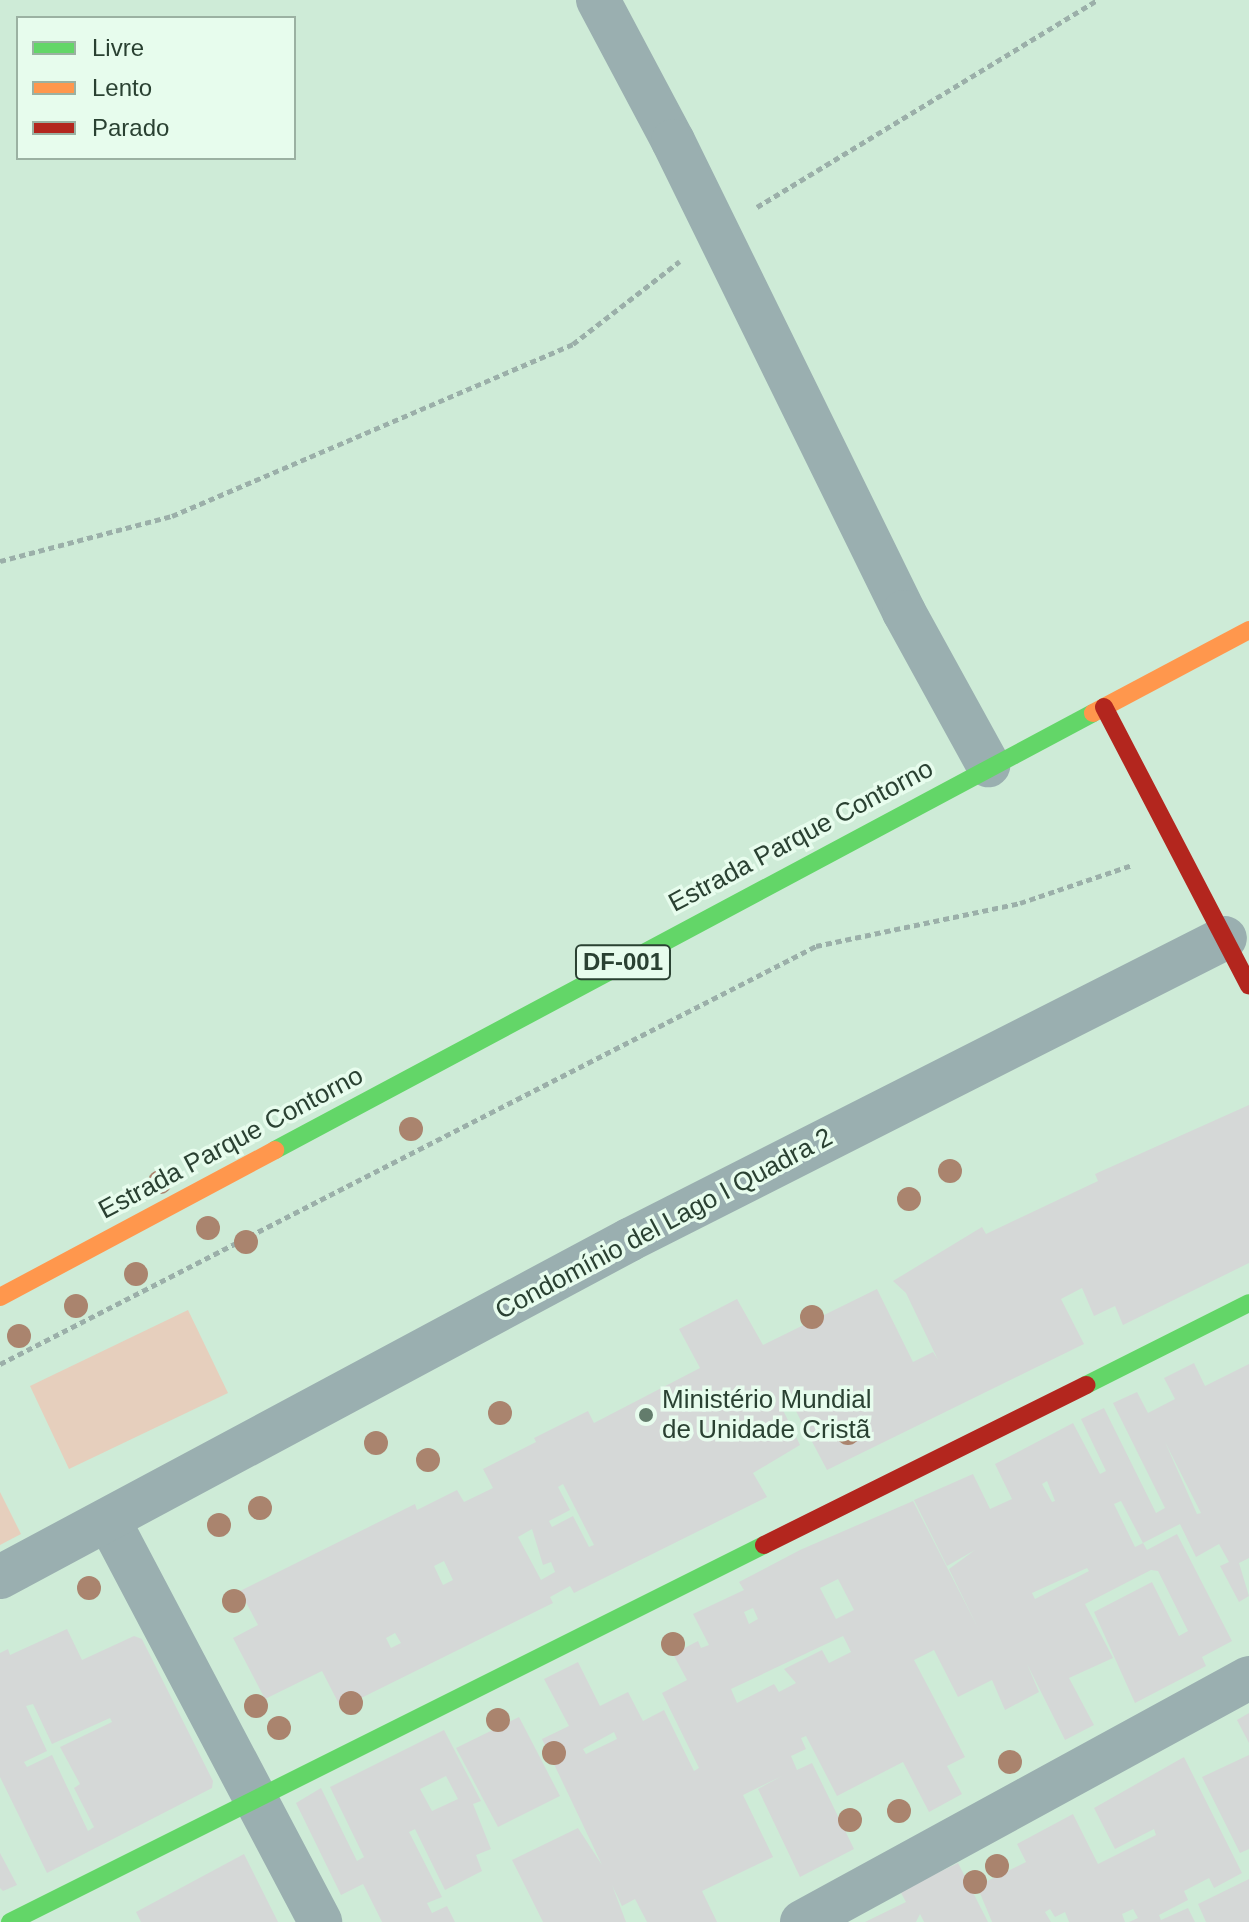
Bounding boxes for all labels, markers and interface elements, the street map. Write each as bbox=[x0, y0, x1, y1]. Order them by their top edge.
legend bbox=[16, 16, 296, 160]
text: Livre bbox=[92, 34, 144, 61]
text: Lento bbox=[92, 74, 152, 101]
text: Parado bbox=[92, 114, 169, 141]
street label: Estrada Parque Contorno bbox=[664, 753, 938, 919]
road number: DF-001 bbox=[573, 942, 673, 982]
street label: Estrada Parque Contorno bbox=[94, 1060, 368, 1226]
street label: Condomínio del Lago I Quadra 2 bbox=[490, 1122, 838, 1326]
place label: Ministério Mundial de Unidade Cristã bbox=[662, 1384, 872, 1446]
marker: Ministério Mundial de Unidade Cristã bbox=[637, 1406, 655, 1424]

